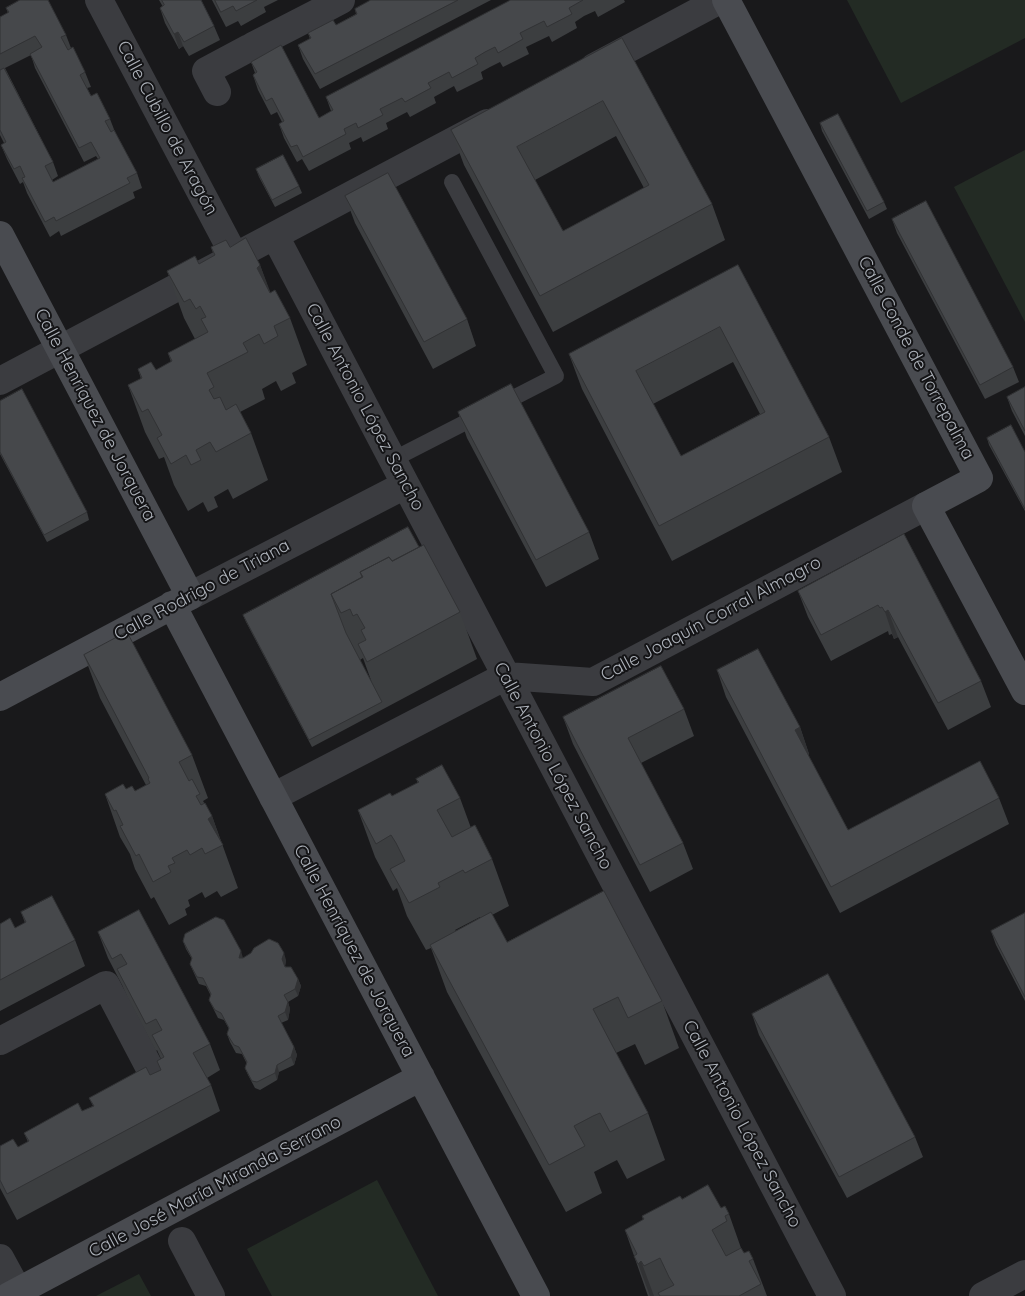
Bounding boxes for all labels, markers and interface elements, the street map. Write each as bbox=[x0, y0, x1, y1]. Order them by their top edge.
street label: Calle Cubillo de Aragón bbox=[112, 37, 222, 219]
street label: Calle Conde de Torrepalma bbox=[853, 253, 979, 463]
street label: Calle Antonio López Sancho bbox=[301, 300, 429, 514]
street label: Calle Henríquez de Jorquera bbox=[30, 305, 160, 525]
street label: Calle Rodrigo de Triana bbox=[110, 534, 294, 646]
street label: Calle Joaquín Corral Almagro bbox=[597, 552, 825, 686]
street label: Calle Antonio López Sancho bbox=[489, 659, 617, 873]
street label: Calle Henríquez de Jorquera bbox=[289, 841, 419, 1061]
street label: Calle Antonio López Sancho bbox=[678, 1017, 806, 1231]
street label: Calle José María Miranda Serrano bbox=[85, 1111, 345, 1263]

